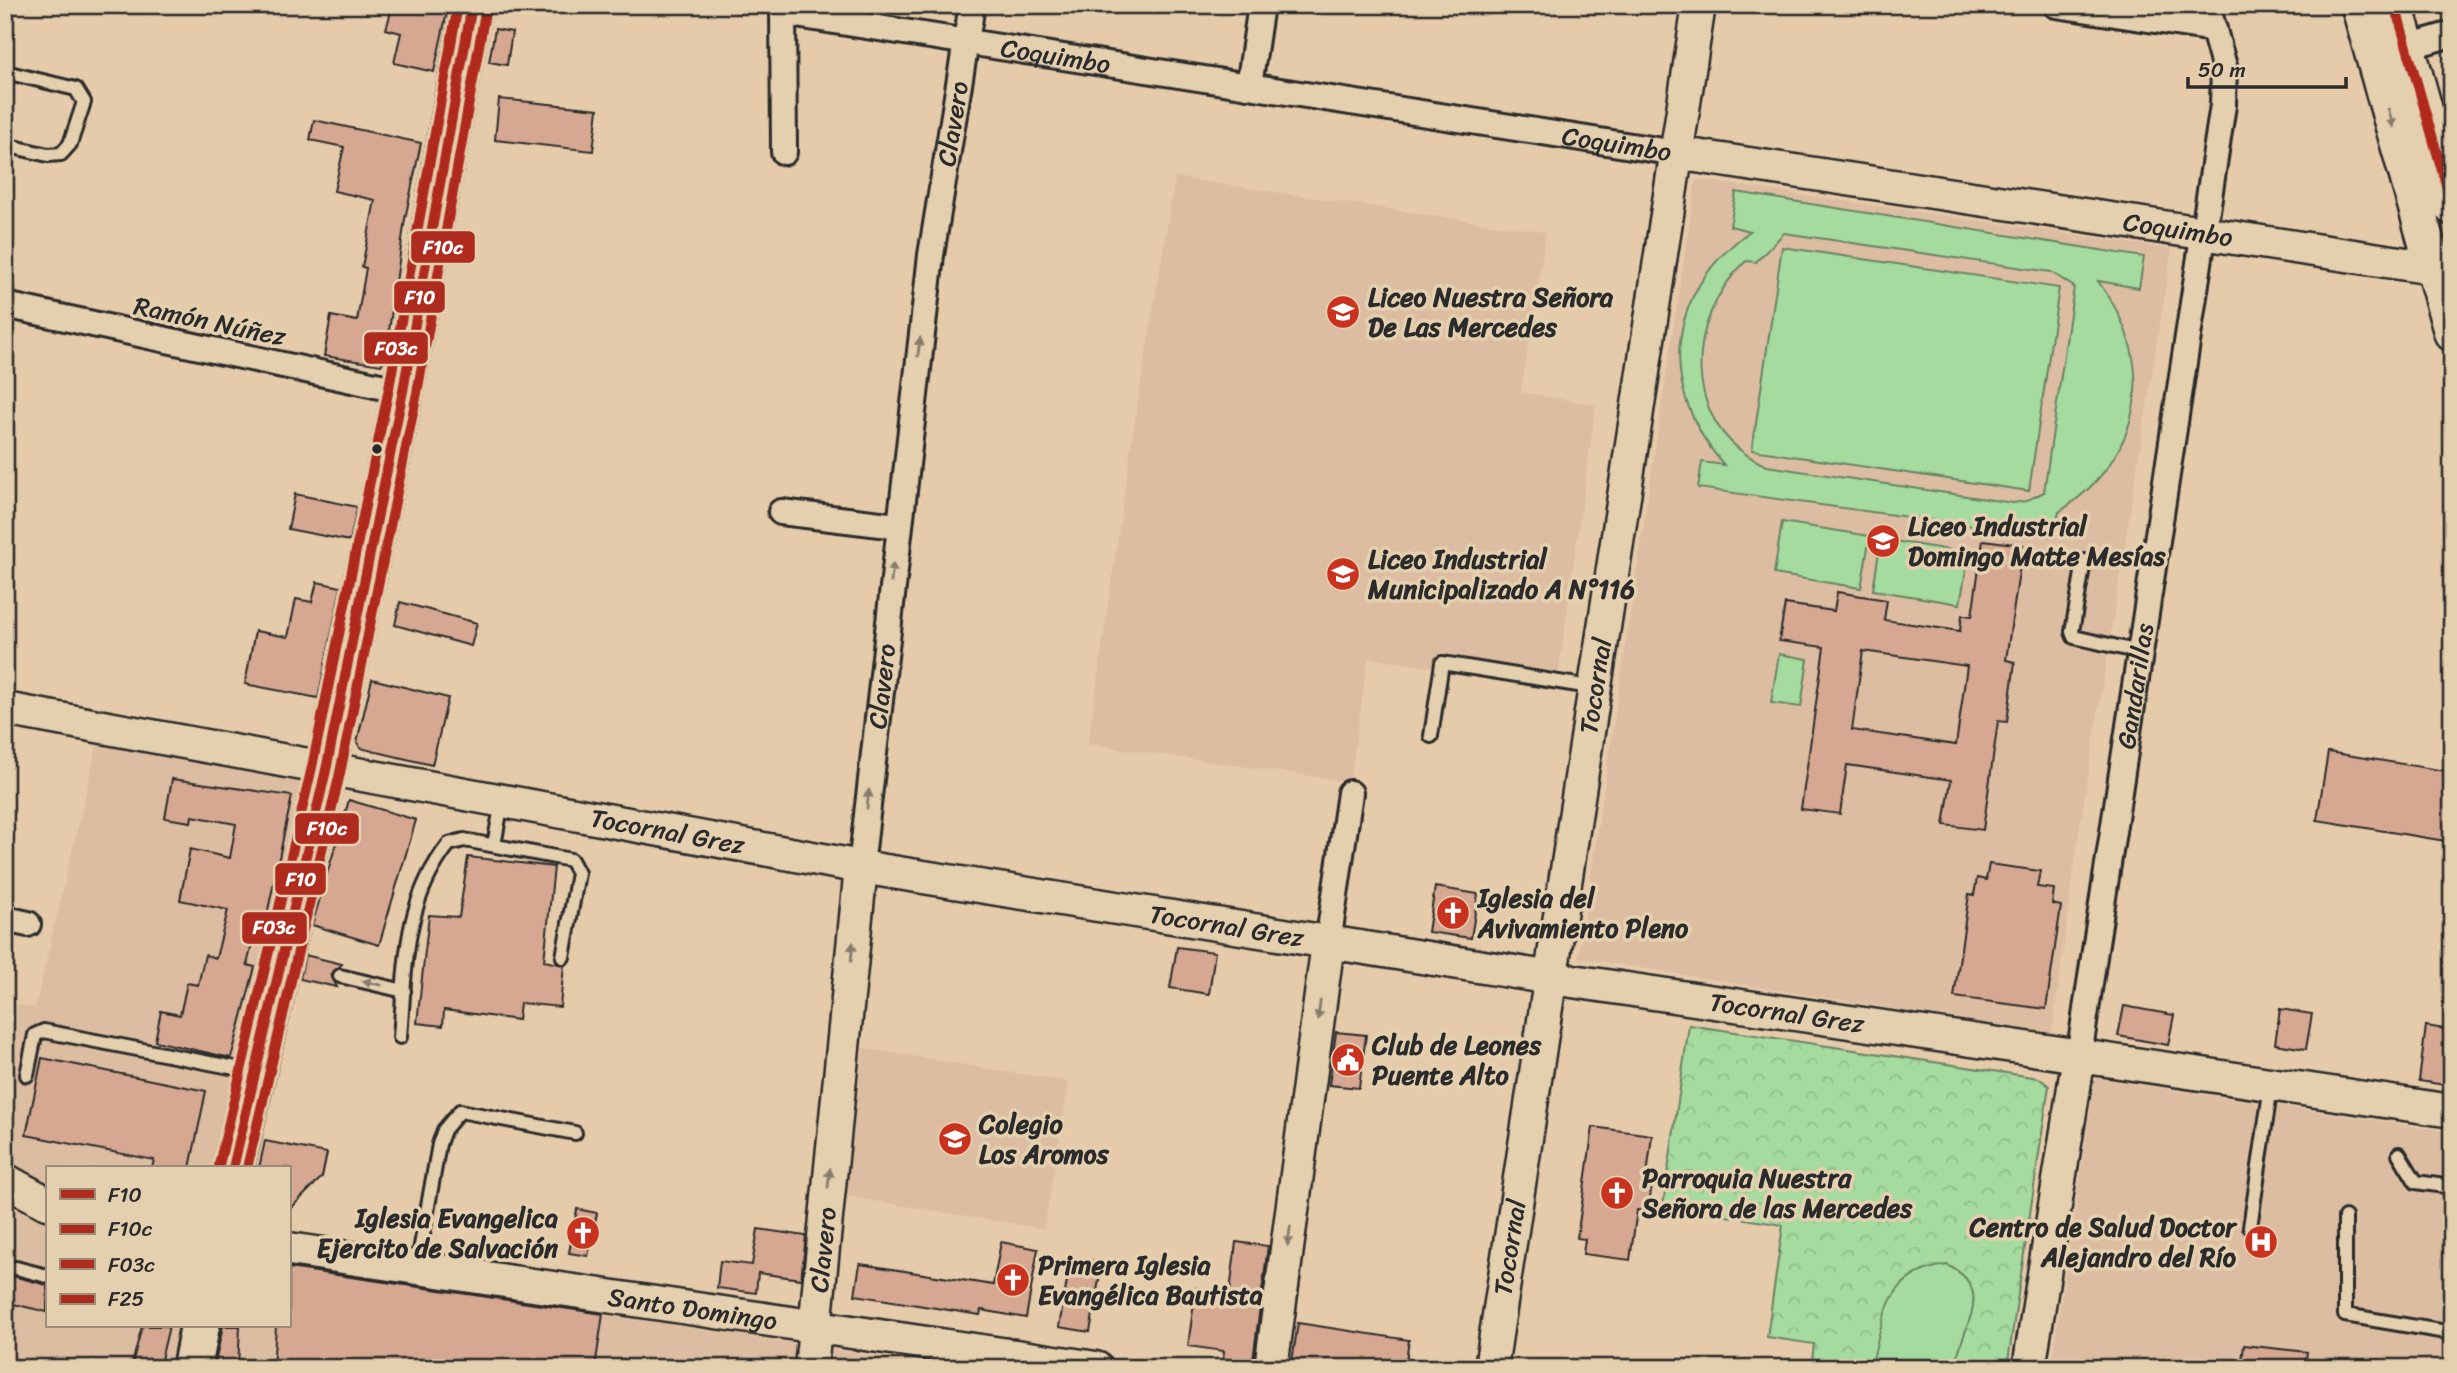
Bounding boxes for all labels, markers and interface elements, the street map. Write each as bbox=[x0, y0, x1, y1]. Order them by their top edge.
street label: Coquimbo bbox=[998, 24, 1114, 87]
scale bar bbox=[2188, 46, 2345, 90]
text: 50 m bbox=[2198, 51, 2246, 89]
street label: Clavero bbox=[923, 78, 982, 170]
one-way arrow bbox=[2386, 107, 2397, 129]
street label: Coquimbo bbox=[1559, 112, 1675, 175]
street label: Coquimbo bbox=[2120, 198, 2236, 260]
line badge: F10c bbox=[410, 230, 476, 264]
text: F10c bbox=[422, 231, 464, 264]
place label: Liceo Nuestra Señora De Las Mercedes bbox=[1368, 274, 1614, 350]
line badge: F10 bbox=[393, 280, 446, 314]
text: F10 bbox=[404, 281, 435, 314]
street label: Ramón Núñez bbox=[130, 282, 291, 360]
school or university icon: Liceo Nuestra Señora De Las Mercedes bbox=[1324, 293, 1362, 331]
line badge: F03c bbox=[363, 331, 429, 365]
text: F03c bbox=[374, 332, 418, 365]
one-way arrow bbox=[914, 336, 925, 358]
unlabelled marker bbox=[370, 442, 384, 456]
place label: Liceo Industrial Domingo Matte Mesías bbox=[1908, 503, 2166, 579]
school or university icon: Liceo Industrial Domingo Matte Mesías bbox=[1864, 522, 1902, 560]
place label: Liceo Industrial Municipalizado A N°116 bbox=[1367, 536, 1635, 612]
school or university icon: Liceo Industrial Municipalizado A N°116 bbox=[1324, 555, 1362, 593]
one-way arrow bbox=[887, 562, 898, 584]
street label: Gandarillas bbox=[2103, 620, 2167, 752]
street label: Tocornal bbox=[1565, 634, 1625, 737]
street label: Clavero bbox=[854, 641, 909, 731]
one-way arrow bbox=[862, 788, 873, 810]
street label: Tocornal Grez bbox=[587, 795, 749, 868]
line badge: F10c bbox=[294, 812, 360, 845]
text: F10c bbox=[306, 812, 348, 845]
line badge: F10 bbox=[274, 862, 327, 896]
text: F10 bbox=[285, 863, 316, 896]
place label: Iglesia del Avivamiento Pleno bbox=[1476, 875, 1689, 951]
street label: Tocornal Grez bbox=[1146, 891, 1308, 961]
church icon: Iglesia del Avivamiento Pleno bbox=[1434, 894, 1472, 932]
line badge: F03c bbox=[241, 911, 308, 945]
text: F03c bbox=[252, 911, 296, 944]
one-way arrow bbox=[846, 940, 857, 962]
one-way arrow bbox=[361, 977, 383, 988]
street label: Tocornal Grez bbox=[1707, 979, 1868, 1047]
one-way arrow bbox=[1314, 999, 1325, 1021]
place label: Club de Leones Puente Alto bbox=[1371, 1022, 1542, 1098]
public building icon: Club de Leones Puente Alto bbox=[1329, 1041, 1367, 1079]
place label: Colegio Los Aromos bbox=[978, 1101, 1110, 1177]
school or university icon: Colegio Los Aromos bbox=[936, 1120, 974, 1158]
place label: Parroquia Nuestra Señora de las Mercedes bbox=[1641, 1155, 1913, 1231]
legend bbox=[46, 1166, 290, 1328]
one-way arrow bbox=[824, 1167, 835, 1189]
church icon: Parroquia Nuestra Señora de las Mercedes bbox=[1598, 1174, 1636, 1212]
text: F10 bbox=[108, 1176, 142, 1214]
place label: Iglesia Evangelica Ejercito de Salvación bbox=[317, 1195, 559, 1271]
street label: Tocornal bbox=[1479, 1195, 1540, 1299]
place label: Centro de Salud Doctor Alejandro del Río bbox=[1969, 1204, 2238, 1280]
street label: Clavero bbox=[796, 1205, 850, 1295]
text: F10c bbox=[108, 1210, 153, 1248]
church icon: Iglesia Evangelica Ejercito de Salvación bbox=[564, 1214, 602, 1252]
hospital icon: Centro de Salud Doctor Alejandro del Río bbox=[2242, 1223, 2280, 1261]
one-way arrow bbox=[1283, 1225, 1294, 1247]
place label: Primera Iglesia Evangélica Bautista bbox=[1038, 1242, 1263, 1318]
text: F03c bbox=[108, 1246, 155, 1284]
church icon: Primera Iglesia Evangélica Bautista bbox=[994, 1261, 1032, 1299]
street label: Santo Domingo bbox=[605, 1273, 780, 1344]
text: F25 bbox=[108, 1280, 145, 1318]

